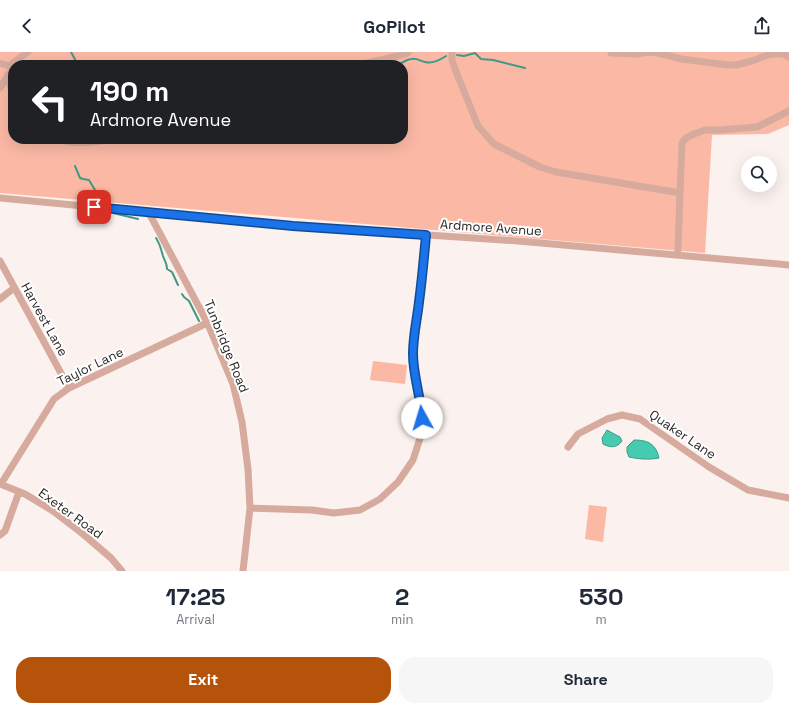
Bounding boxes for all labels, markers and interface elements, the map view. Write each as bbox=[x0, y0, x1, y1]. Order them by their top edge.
icon: back bbox=[16, 15, 38, 37]
text: GoPilot bbox=[363, 15, 426, 38]
icon: share bbox=[751, 15, 773, 37]
text: 190 m bbox=[90, 73, 169, 109]
icon: left bbox=[24, 76, 76, 128]
text: Ardmore Avenue bbox=[90, 108, 231, 131]
map controls bbox=[741, 156, 777, 192]
button: search bbox=[741, 156, 777, 192]
pin bbox=[77, 190, 111, 224]
icon: arrive bbox=[83, 196, 105, 218]
street label: Ardmore Avenue bbox=[440, 215, 542, 240]
street label: Harvest Lane bbox=[17, 279, 72, 359]
street label: Tunbridge Road bbox=[200, 297, 253, 395]
street label: Taylor Lane bbox=[54, 343, 126, 390]
position arrow bbox=[401, 397, 443, 439]
street label: Quaker Lane bbox=[646, 406, 719, 463]
street label: Exeter Road bbox=[35, 484, 106, 543]
text: 17:25 bbox=[166, 581, 225, 612]
text: 2 bbox=[395, 581, 409, 612]
text: 530 bbox=[579, 581, 623, 612]
text: Arrival bbox=[176, 611, 215, 628]
text: min bbox=[391, 611, 413, 628]
text: m bbox=[596, 611, 607, 628]
button: Exit bbox=[16, 657, 391, 703]
button: Share bbox=[399, 657, 773, 703]

